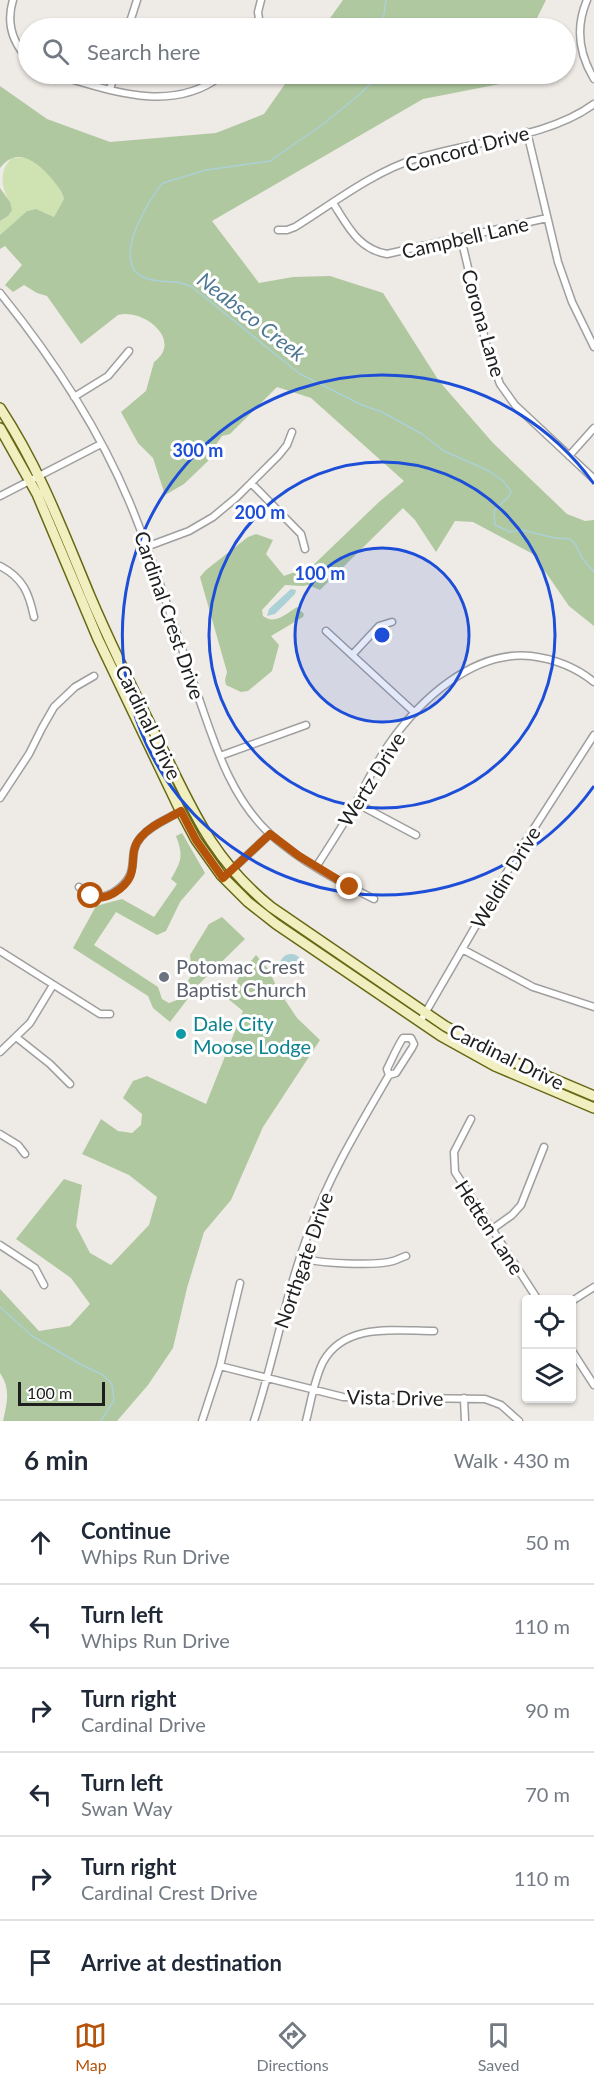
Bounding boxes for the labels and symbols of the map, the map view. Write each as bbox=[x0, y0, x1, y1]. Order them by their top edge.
street label: Concord Drive bbox=[402, 120, 532, 176]
street label: Campbell Lane bbox=[399, 211, 531, 263]
water label: Neabsco Creek bbox=[193, 266, 312, 366]
street label: Corona Lane bbox=[457, 266, 511, 380]
text: 300 m bbox=[173, 439, 223, 461]
text: 200 m bbox=[235, 501, 285, 523]
street label: Cardinal Crest Drive bbox=[130, 528, 210, 702]
text: 100 m bbox=[295, 562, 345, 584]
centre of rings bbox=[372, 625, 392, 645]
street label: Cardinal Drive bbox=[111, 661, 187, 783]
street label: Wertz Drive bbox=[333, 728, 409, 830]
street label: Weldin Drive bbox=[465, 822, 545, 932]
route end bbox=[336, 873, 362, 899]
route start bbox=[77, 882, 103, 908]
place label: Potomac Crest Baptist Church bbox=[176, 954, 306, 1001]
marker: Potomac Crest Baptist Church bbox=[157, 970, 171, 984]
place label: Dale City Moose Lodge bbox=[193, 1011, 311, 1058]
street label: Cardinal Drive bbox=[446, 1018, 568, 1094]
marker: Dale City Moose Lodge bbox=[174, 1027, 188, 1041]
street label: Hetten Lane bbox=[451, 1175, 529, 1279]
street label: Northgate Drive bbox=[268, 1189, 338, 1331]
scale bar bbox=[18, 1379, 105, 1406]
street label: Vista Drive bbox=[346, 1384, 444, 1410]

